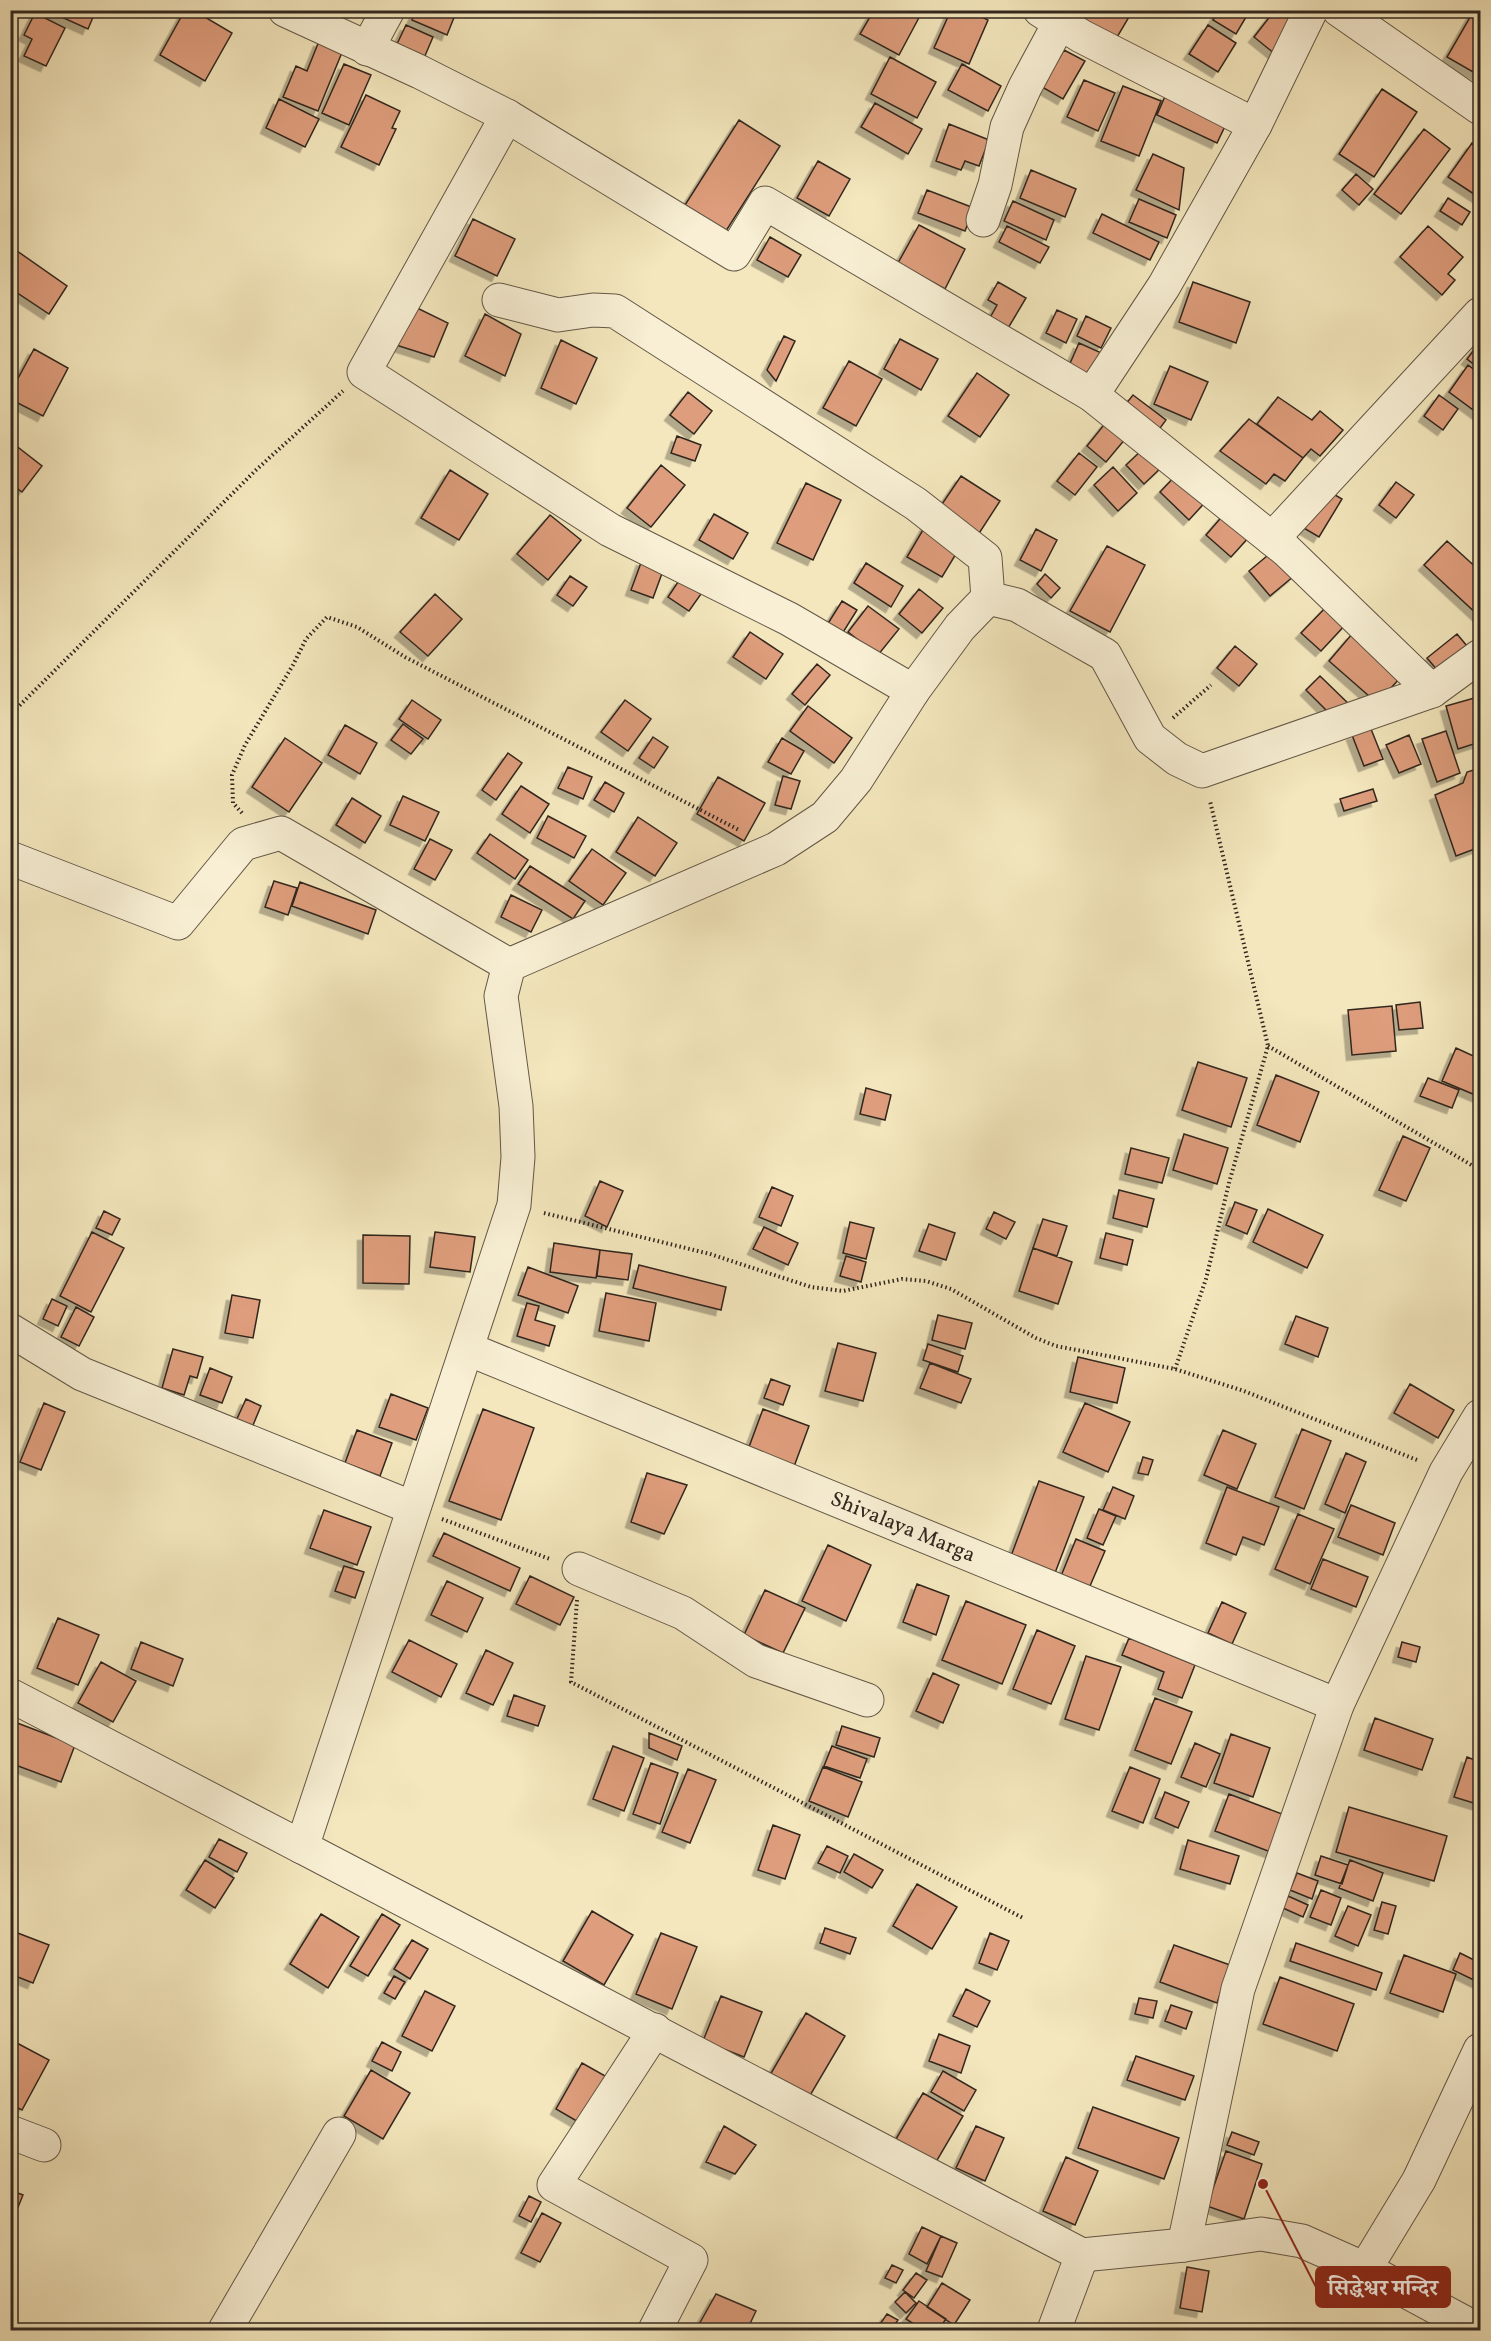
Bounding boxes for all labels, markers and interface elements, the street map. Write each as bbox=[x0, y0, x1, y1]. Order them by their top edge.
street label: Shivalaya Marga bbox=[826, 1485, 980, 1570]
callout: सिद्धेश्वर मन्दिर bbox=[1316, 2267, 1450, 2307]
text: सिद्धेश्वर मन्दिर bbox=[1326, 2274, 1440, 2305]

